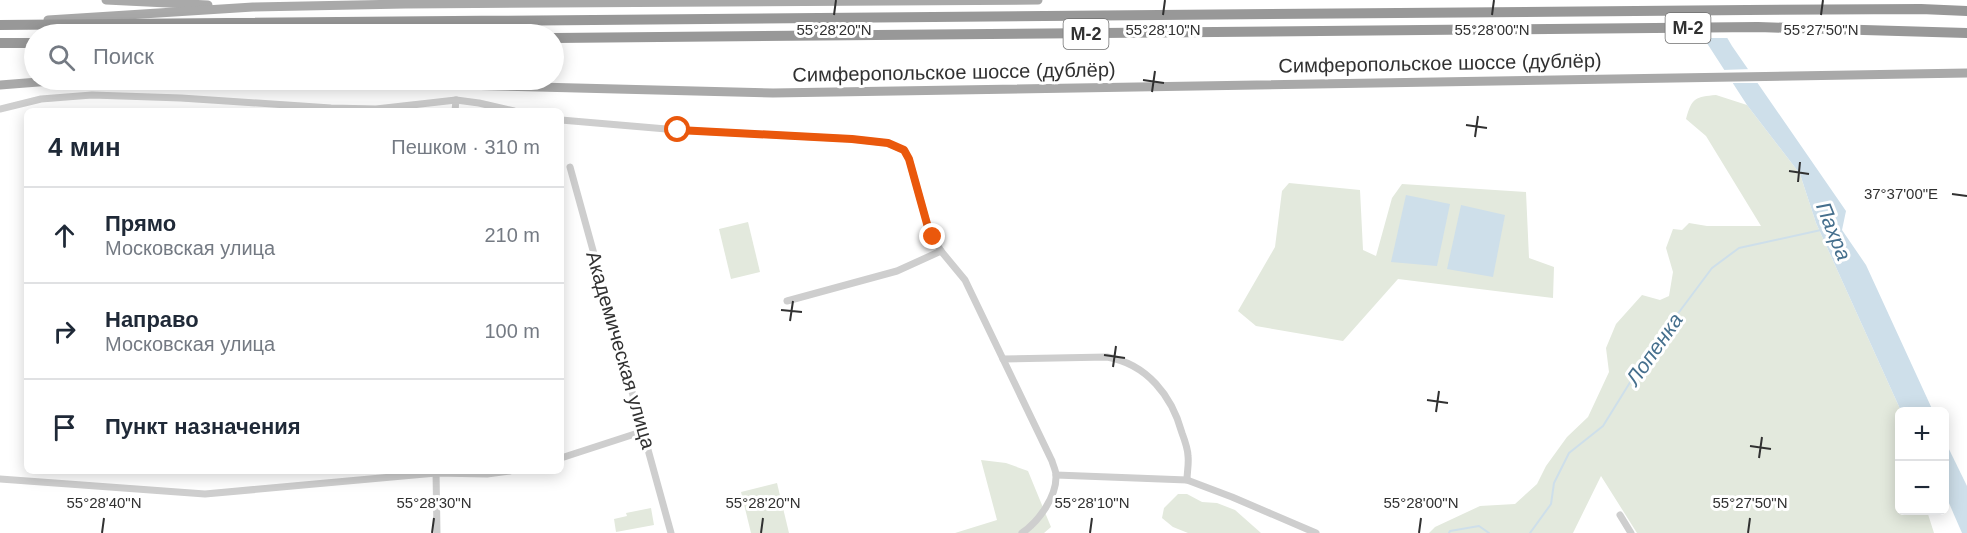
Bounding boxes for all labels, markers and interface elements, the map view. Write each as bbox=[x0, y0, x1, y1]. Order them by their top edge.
road number: М-2 bbox=[1666, 13, 1710, 43]
road number: М-2 bbox=[1064, 19, 1108, 49]
text: 55°28'20"N bbox=[796, 21, 872, 38]
text: 55°28'10"N bbox=[1125, 21, 1201, 38]
text: 55°28'00"N bbox=[1454, 21, 1530, 38]
text: 55°27'50"N bbox=[1783, 21, 1859, 38]
search box bbox=[24, 24, 564, 90]
icon: search bbox=[45, 41, 78, 74]
text: Поиск bbox=[93, 44, 154, 69]
street label: Симферопольское шоссе (дублёр) bbox=[1278, 49, 1602, 77]
street label: Симферопольское шоссе (дублёр) bbox=[792, 58, 1116, 86]
route start bbox=[664, 116, 690, 142]
text: 4 мин bbox=[48, 132, 121, 162]
text: Пешком · 310 m bbox=[391, 136, 540, 158]
text: 37°37'00"E bbox=[1864, 185, 1938, 202]
water label: Пахра bbox=[1812, 199, 1856, 263]
text: Прямо bbox=[105, 211, 176, 236]
icon: ahead bbox=[48, 219, 81, 252]
route end bbox=[919, 223, 945, 249]
text: 210 m bbox=[484, 224, 540, 246]
text: Московская улица bbox=[105, 237, 275, 259]
street label: Академическая улица bbox=[582, 249, 660, 452]
text: Направо bbox=[105, 307, 199, 332]
water label: Лопенка bbox=[1620, 309, 1687, 391]
icon: right bbox=[48, 315, 81, 348]
text: 100 m bbox=[484, 320, 540, 342]
text: Московская улица bbox=[105, 333, 275, 355]
map controls bbox=[1895, 407, 1949, 515]
button: + bbox=[1895, 407, 1949, 461]
icon: arrive bbox=[48, 411, 81, 444]
text: Пункт назначения bbox=[105, 414, 301, 439]
button: − bbox=[1895, 461, 1949, 515]
text: 55°28'40"N bbox=[66, 494, 142, 511]
text: 55°28'30"N bbox=[396, 494, 472, 511]
text: 55°28'20"N bbox=[725, 494, 801, 511]
text: 55°28'10"N bbox=[1054, 494, 1130, 511]
text: 55°28'00"N bbox=[1383, 494, 1459, 511]
text: 55°27'50"N bbox=[1712, 494, 1788, 511]

